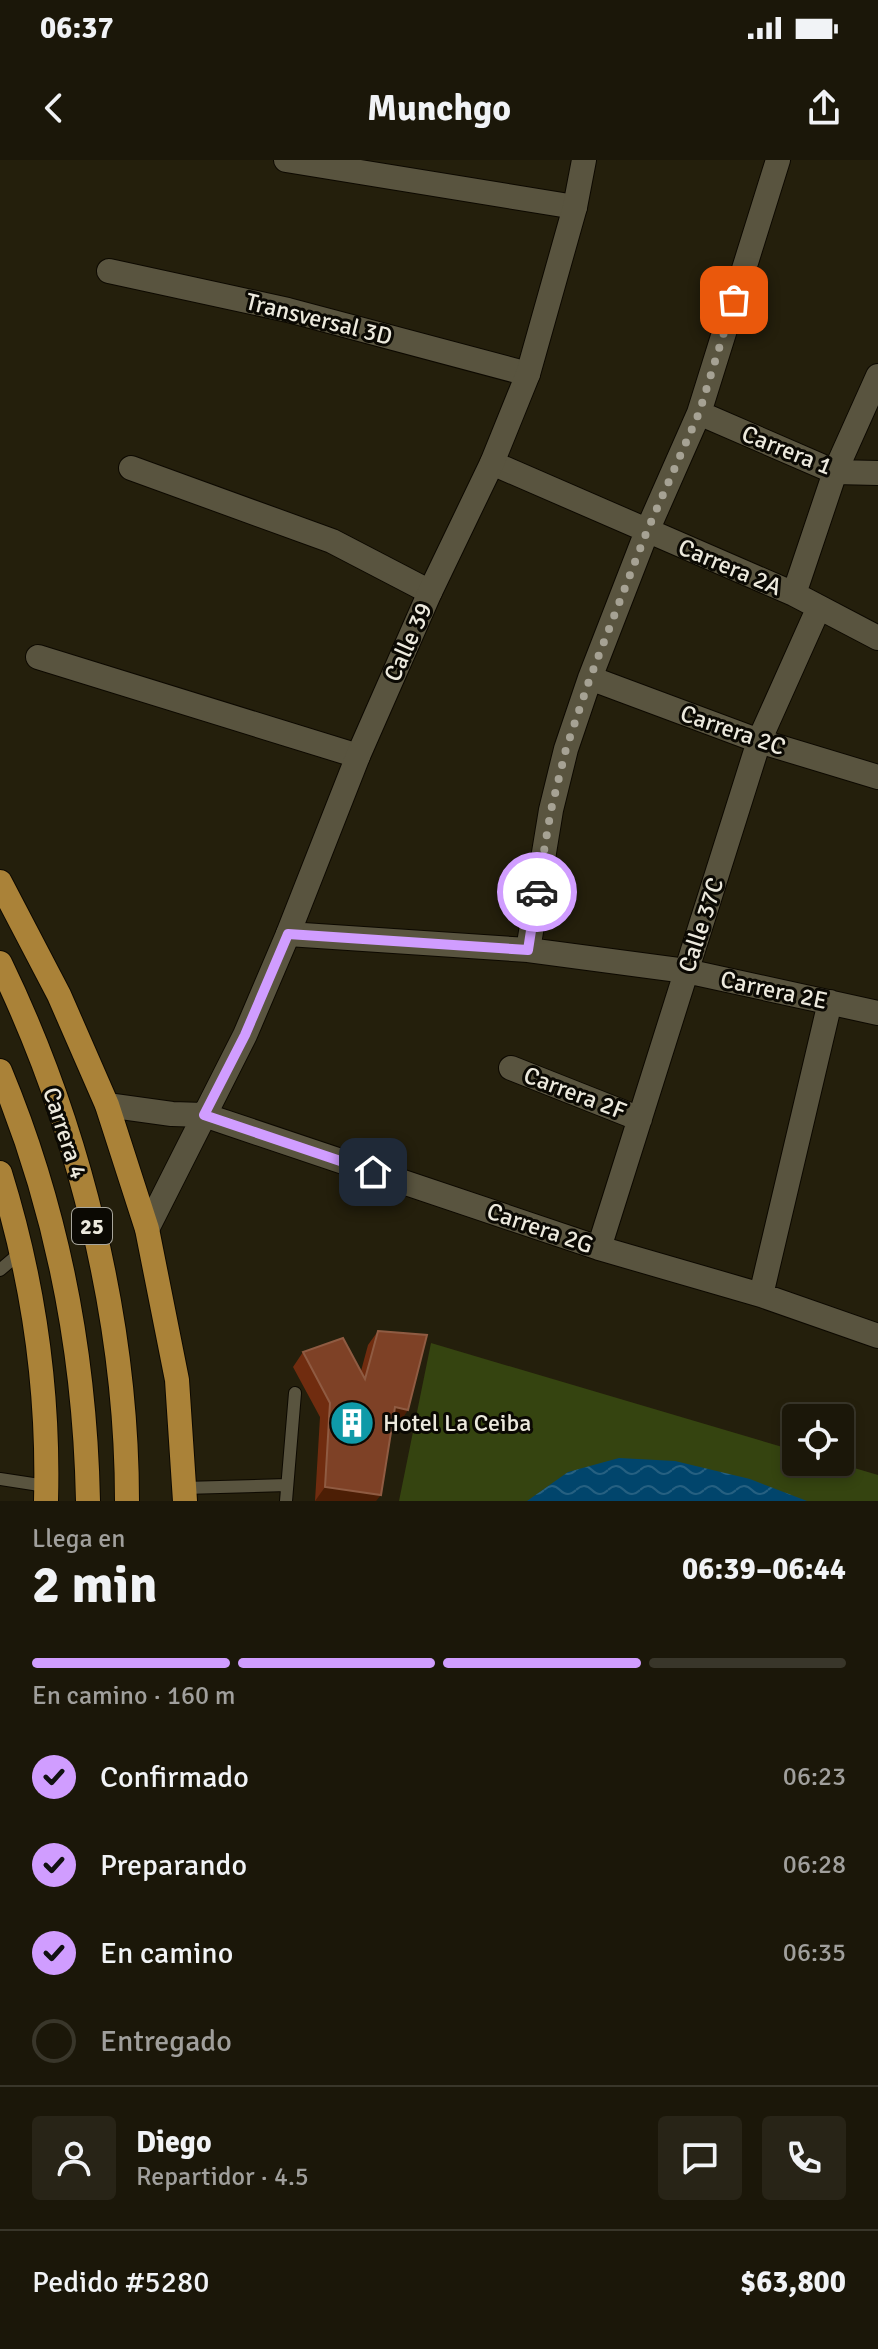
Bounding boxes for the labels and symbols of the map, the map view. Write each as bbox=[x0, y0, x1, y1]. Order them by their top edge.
pin bbox=[700, 266, 768, 334]
street label: Transversal 3D bbox=[243, 286, 395, 352]
street label: Carrera 1 bbox=[737, 418, 837, 482]
street label: Carrera 2A bbox=[674, 532, 787, 602]
street label: Calle 39 bbox=[377, 598, 439, 686]
street label: Carrera 2C bbox=[676, 698, 790, 762]
courier bbox=[497, 852, 577, 932]
street label: Calle 37C bbox=[672, 874, 730, 976]
street label: Carrera 2E bbox=[718, 964, 830, 1016]
street label: Carrera 2F bbox=[520, 1060, 630, 1126]
street label: Carrera 4 bbox=[36, 1083, 94, 1183]
pin bbox=[339, 1138, 407, 1206]
street label: Carrera 2G bbox=[483, 1196, 597, 1260]
road number: 25 bbox=[72, 1208, 112, 1244]
building icon: Hotel La Ceiba bbox=[328, 1399, 376, 1447]
place label: Hotel La Ceiba bbox=[383, 1408, 531, 1438]

